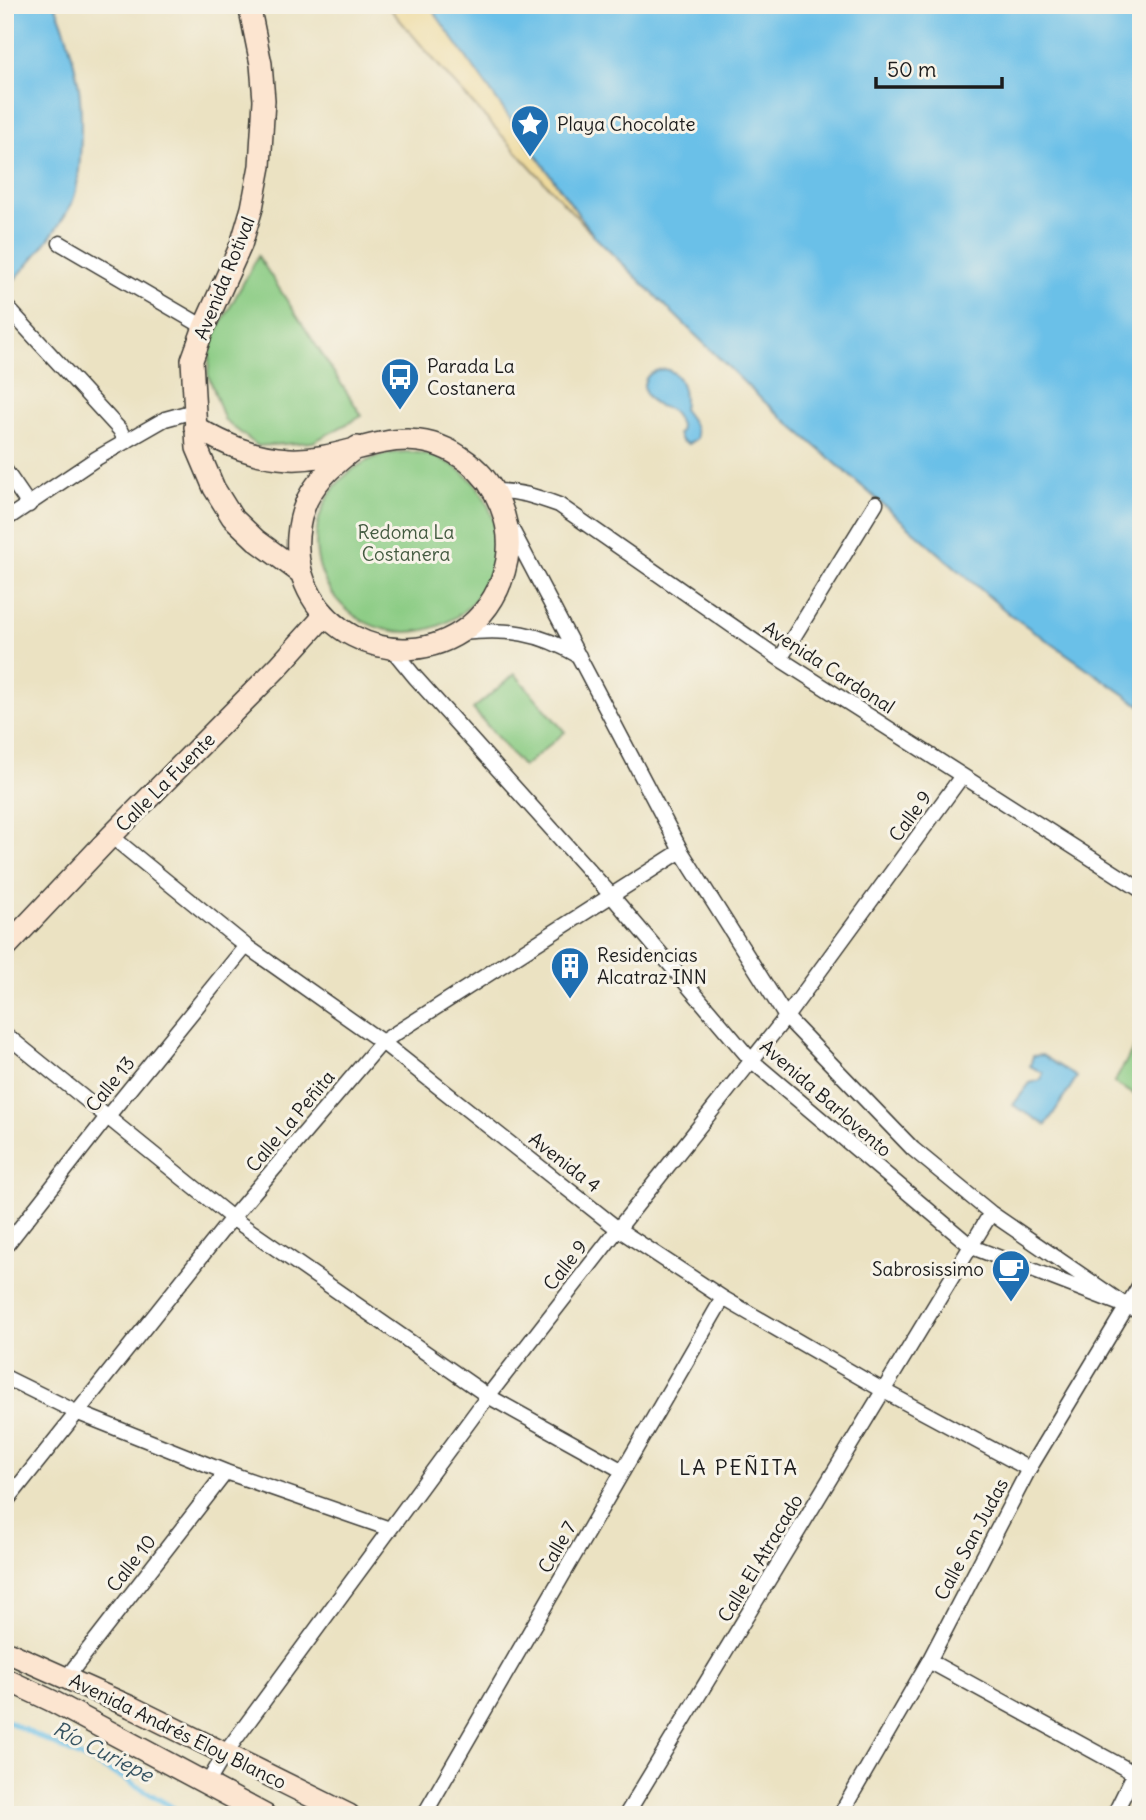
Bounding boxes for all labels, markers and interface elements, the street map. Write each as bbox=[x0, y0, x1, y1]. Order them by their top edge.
scale bar bbox=[876, 46, 1002, 90]
text: 50 m bbox=[887, 56, 936, 83]
place icon: Playa Chocolate bbox=[509, 103, 551, 158]
place label: Playa Chocolate bbox=[557, 112, 695, 136]
street label: Avenida Rotival bbox=[188, 213, 260, 343]
place label: Parada La Costanera bbox=[427, 354, 516, 400]
bus stop icon: Parada La Costanera bbox=[379, 356, 421, 411]
park label: Redoma La Costanera bbox=[358, 520, 455, 566]
street label: Avenida Cardonal bbox=[759, 616, 899, 718]
street label: Calle La Fuente bbox=[110, 727, 220, 837]
street label: Calle 9 bbox=[883, 786, 937, 846]
place label: Residencias Alcatraz INN bbox=[597, 943, 707, 989]
building icon: Residencias Alcatraz INN bbox=[549, 945, 591, 1000]
street label: Avenida Barlovento bbox=[755, 1034, 897, 1162]
street label: Calle 13 bbox=[80, 1051, 140, 1117]
street label: Calle La Peñita bbox=[240, 1065, 340, 1177]
street label: Avenida 4 bbox=[524, 1127, 606, 1197]
street label: Calle 9 bbox=[538, 1235, 592, 1295]
cafe icon: Sabrosissimo bbox=[990, 1248, 1032, 1303]
place label: Sabrosissimo bbox=[872, 1257, 984, 1281]
district label: LA PEÑITA bbox=[679, 1454, 799, 1481]
street label: Calle San Judas bbox=[929, 1474, 1013, 1604]
street label: Calle El Atracado bbox=[712, 1490, 808, 1626]
street label: Calle 7 bbox=[533, 1517, 581, 1577]
street label: Calle 10 bbox=[101, 1529, 161, 1597]
street label: Avenida Andrés Eloy Blanco bbox=[66, 1668, 290, 1794]
water label: Río Curiepe bbox=[49, 1715, 159, 1789]

